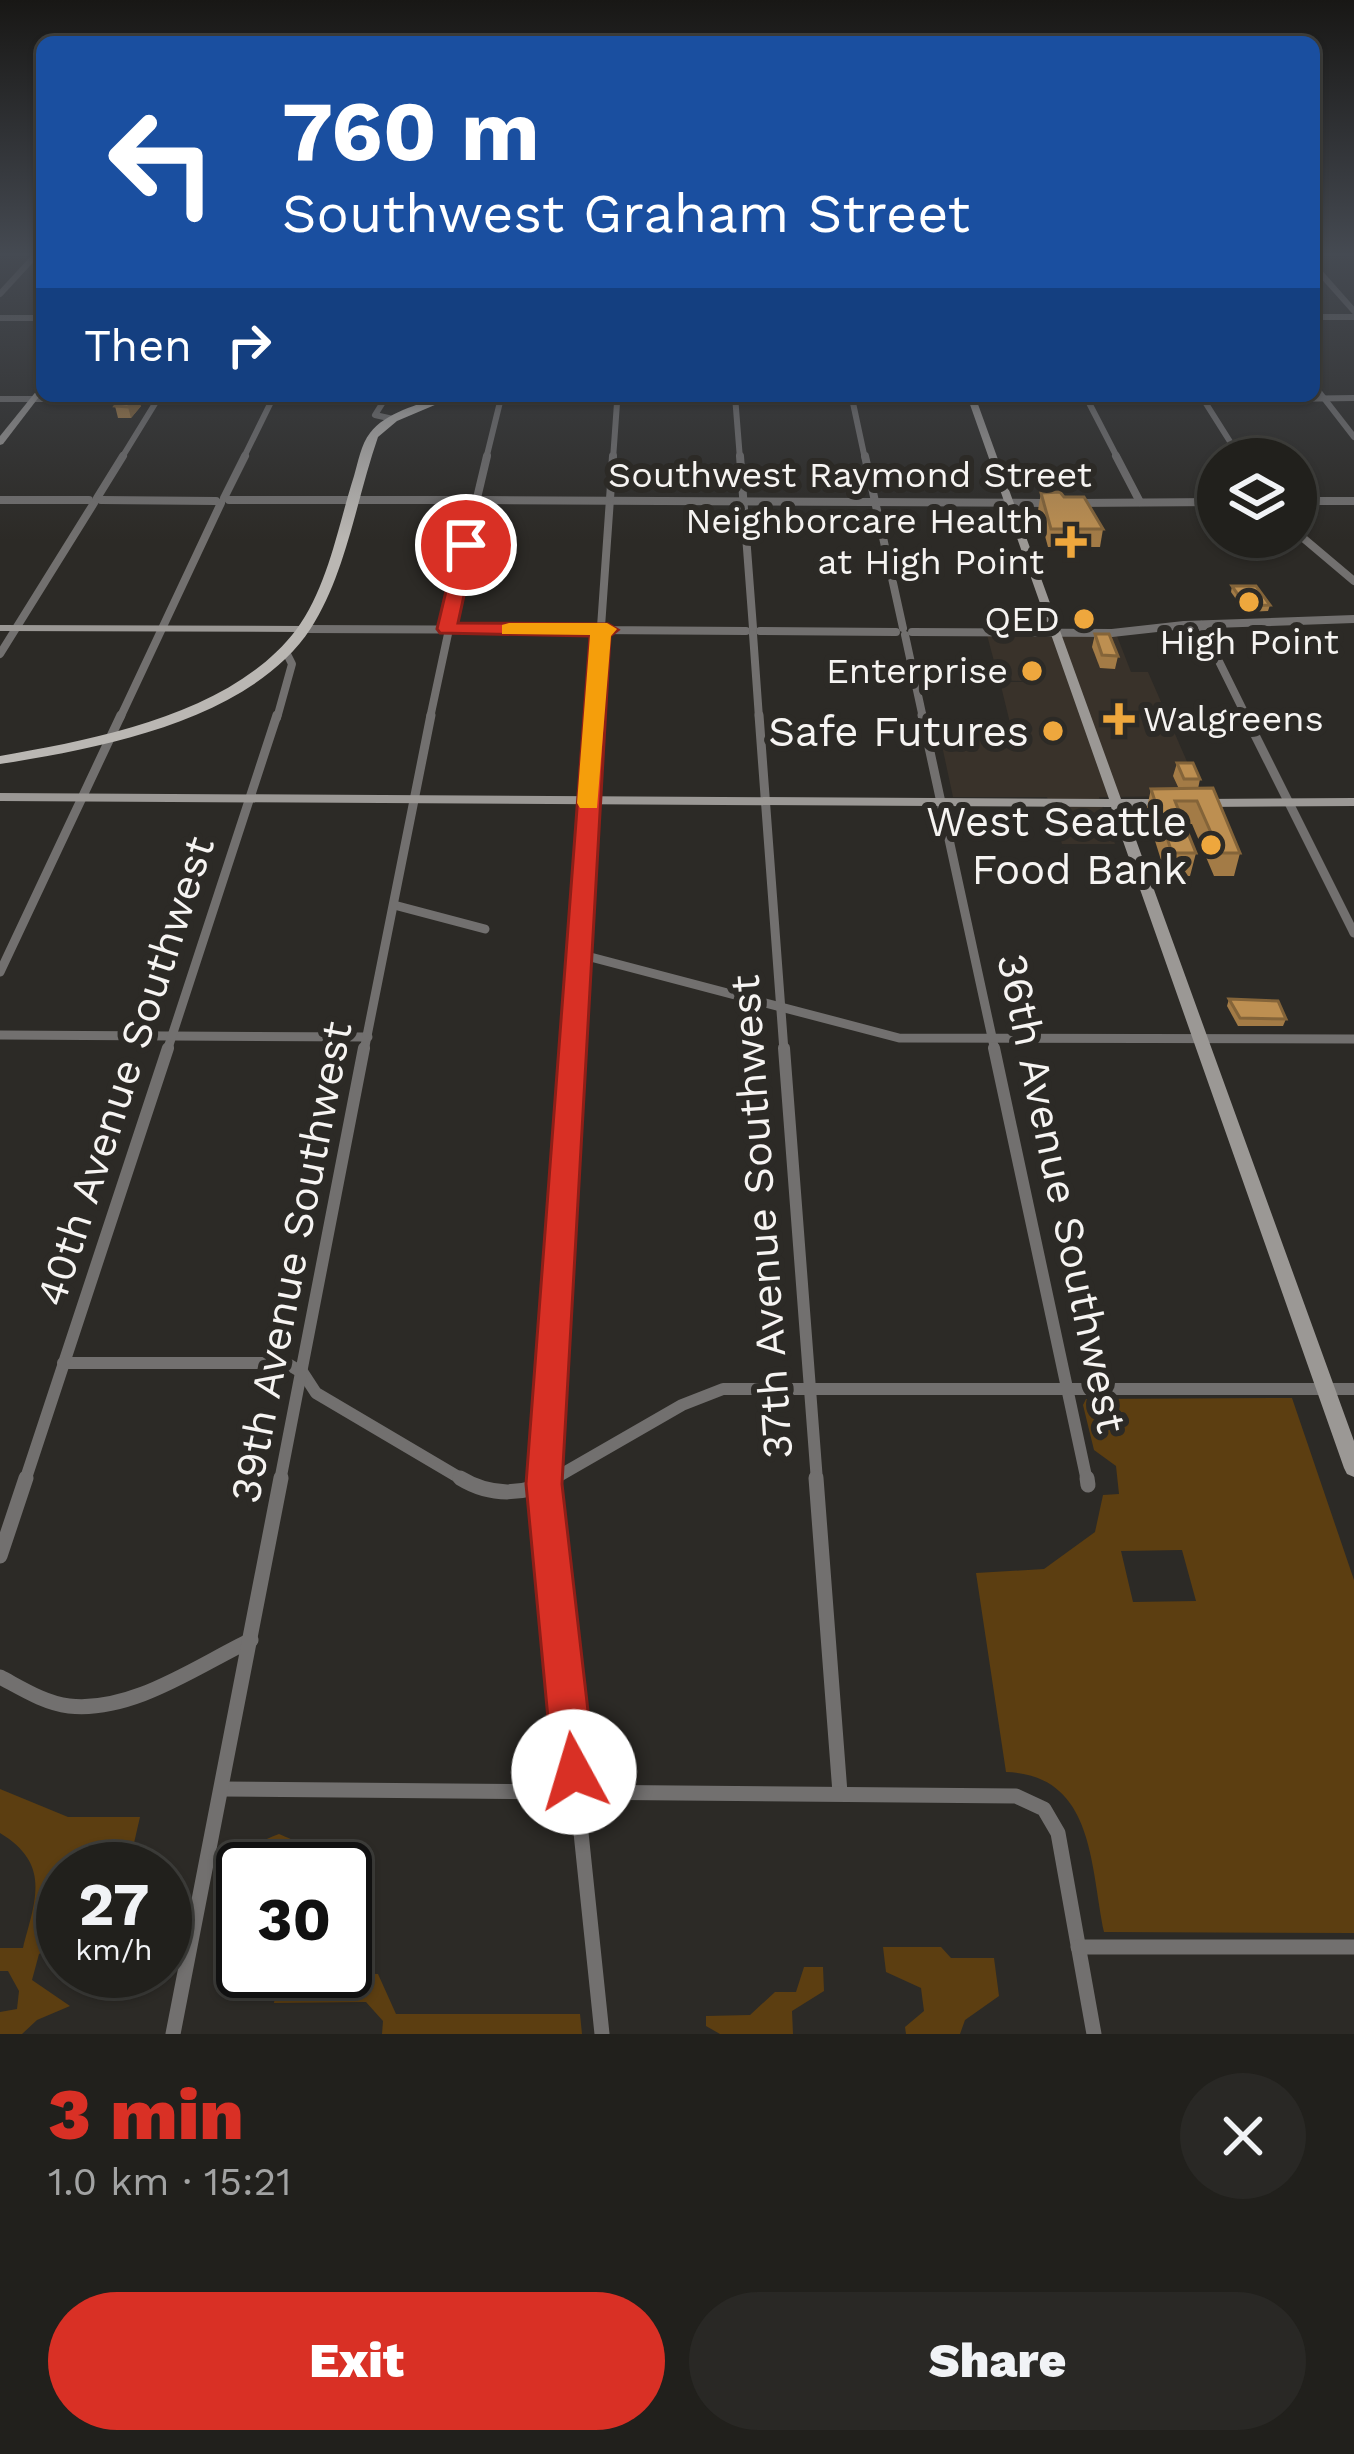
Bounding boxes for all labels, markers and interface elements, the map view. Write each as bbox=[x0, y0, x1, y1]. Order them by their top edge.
text: 760 m bbox=[282, 82, 540, 180]
icon: left bbox=[84, 84, 240, 240]
text: Southwest Graham Street bbox=[282, 182, 970, 245]
icon: right bbox=[216, 312, 282, 378]
text: Then bbox=[84, 319, 192, 372]
map controls bbox=[1197, 438, 1317, 558]
button: layers bbox=[1197, 438, 1317, 558]
street label: Southwest Raymond Street bbox=[608, 454, 1092, 496]
pin bbox=[415, 494, 517, 596]
place label: Neighborcare Health at High Point bbox=[685, 500, 1044, 583]
icon: arrive bbox=[433, 512, 499, 578]
marker: Neighborcare Health at High Point bbox=[1055, 526, 1087, 558]
marker: High Point bbox=[1236, 589, 1262, 615]
place label: QED bbox=[984, 598, 1060, 640]
marker: QED bbox=[1071, 606, 1097, 632]
place label: High Point bbox=[1159, 621, 1339, 663]
place label: Enterprise bbox=[826, 650, 1008, 692]
marker: Enterprise bbox=[1019, 658, 1045, 684]
place label: Walgreens bbox=[1143, 698, 1324, 740]
marker: Walgreens bbox=[1106, 706, 1132, 732]
place label: Safe Futures bbox=[768, 707, 1029, 756]
marker: Safe Futures bbox=[1040, 718, 1066, 744]
place label: West Seattle Food Bank bbox=[926, 797, 1187, 894]
street label: 40th Avenue Southwest bbox=[26, 830, 224, 1312]
marker: West Seattle Food Bank bbox=[1198, 832, 1224, 858]
street label: 36th Avenue Southwest bbox=[987, 949, 1137, 1437]
street label: 37th Avenue Southwest bbox=[720, 973, 802, 1461]
street label: 39th Avenue Southwest bbox=[220, 1017, 362, 1507]
position arrow bbox=[511, 1709, 637, 1835]
speed limit sign: 30 bbox=[216, 1842, 372, 1998]
text: 27 bbox=[78, 1869, 150, 1940]
text: km/h bbox=[75, 1932, 153, 1967]
text: 3 min bbox=[48, 2072, 244, 2156]
button: close bbox=[1180, 2073, 1306, 2199]
text: 1.0 km · 15:21 bbox=[48, 2159, 292, 2204]
button: Exit bbox=[48, 2292, 665, 2430]
button: Share bbox=[689, 2292, 1306, 2430]

